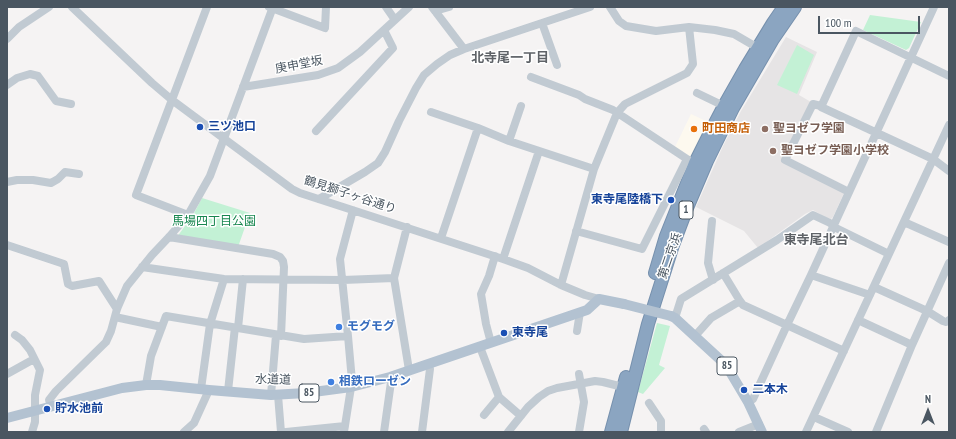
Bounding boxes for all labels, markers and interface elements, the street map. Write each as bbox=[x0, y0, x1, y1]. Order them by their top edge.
scale bar bbox=[820, 8, 922, 34]
text: 100 m bbox=[825, 15, 852, 30]
district label: 北寺尾一丁目 bbox=[471, 50, 549, 66]
street label: 庚申堂坂 bbox=[274, 53, 324, 77]
place label: 三ツ池口 bbox=[208, 120, 256, 134]
marker: 三ツ池口 bbox=[195, 122, 205, 132]
place label: 町田商店 bbox=[702, 122, 750, 136]
place label: 聖ヨゼフ学園 bbox=[773, 122, 845, 136]
marker: 町田商店 bbox=[689, 124, 699, 134]
marker: 聖ヨゼフ学園 bbox=[760, 124, 770, 134]
place label: 聖ヨゼフ学園小学校 bbox=[781, 144, 889, 158]
marker: 聖ヨゼフ学園小学校 bbox=[768, 146, 778, 156]
street label: 鶴見獅子ヶ谷通り bbox=[302, 173, 398, 217]
place label: 東寺尾陸橋下 bbox=[591, 193, 663, 207]
marker: 東寺尾陸橋下 bbox=[666, 195, 676, 205]
road number: 1 bbox=[679, 201, 693, 219]
park label: 馬場四丁目公園 bbox=[172, 215, 256, 229]
street label: 第二京浜 bbox=[655, 231, 685, 281]
district label: 東寺尾北台 bbox=[784, 232, 848, 248]
place label: モグモグ bbox=[347, 320, 395, 334]
marker: モグモグ bbox=[334, 322, 344, 332]
place label: 東寺尾 bbox=[512, 326, 548, 340]
marker: 東寺尾 bbox=[499, 328, 509, 338]
road number: 85 bbox=[717, 357, 737, 375]
street label: 水道道 bbox=[255, 372, 291, 388]
place label: 相鉄ローゼン bbox=[339, 375, 411, 389]
marker: 相鉄ローゼン bbox=[326, 377, 336, 387]
place label: 二本木 bbox=[752, 383, 788, 397]
road number: 85 bbox=[299, 384, 319, 402]
marker: 二本木 bbox=[739, 385, 749, 395]
north arrow bbox=[908, 391, 948, 431]
text: N bbox=[925, 392, 931, 406]
place label: 貯水池前 bbox=[55, 402, 103, 416]
marker: 貯水池前 bbox=[42, 404, 52, 414]

